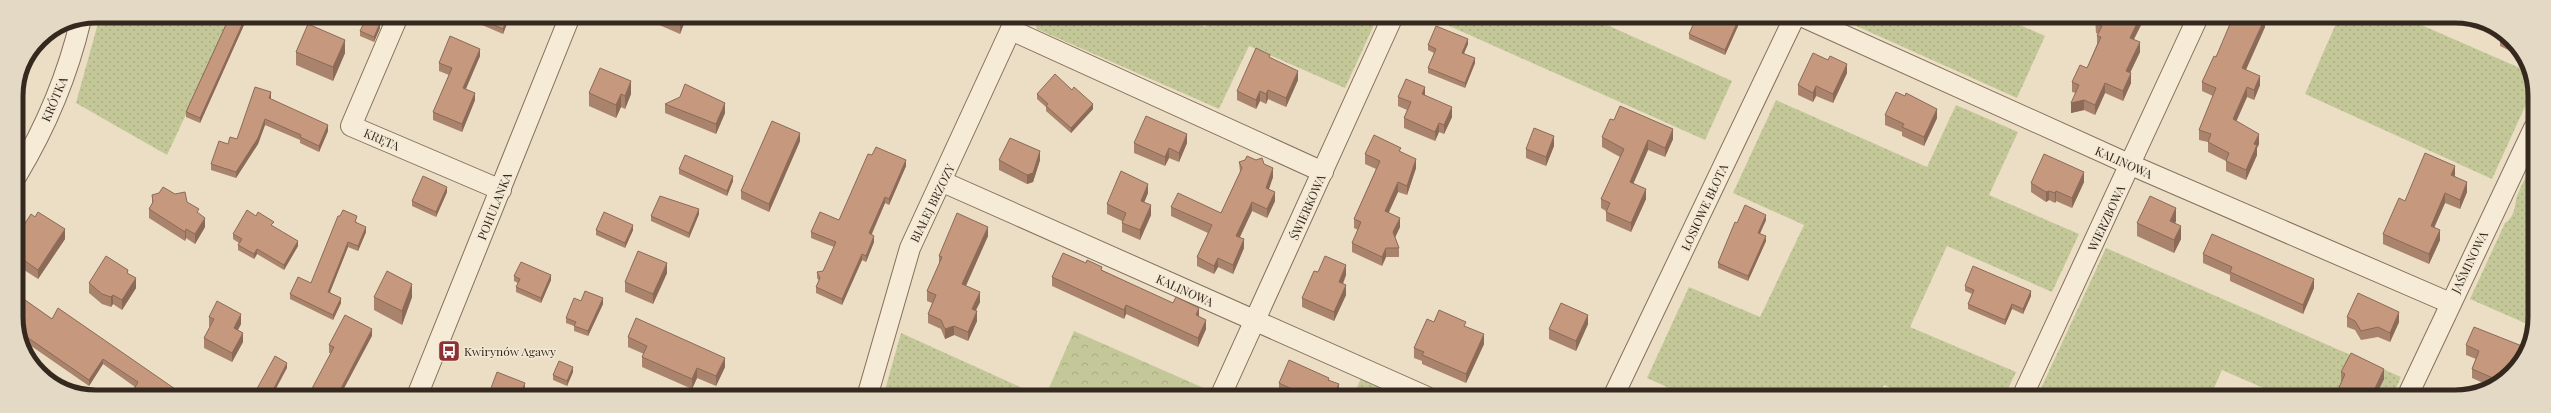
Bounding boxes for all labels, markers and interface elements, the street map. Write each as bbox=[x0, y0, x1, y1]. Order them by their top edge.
street label: KRÓTKA bbox=[37, 74, 71, 124]
street label: KRĘTA bbox=[362, 124, 403, 154]
street label: KALINOWA bbox=[2093, 142, 2156, 182]
street label: BIAŁEJ BRZOZY bbox=[906, 160, 958, 245]
street label: ŁOSIOWE BŁOTA bbox=[1677, 161, 1731, 253]
street label: POHULANKA bbox=[473, 170, 515, 242]
street label: ŚWIERKOWA bbox=[1285, 171, 1329, 242]
street label: WIERZBOWA bbox=[2083, 182, 2128, 255]
street label: JAŚMINOWA bbox=[2447, 228, 2491, 297]
street label: KALINOWA bbox=[1154, 270, 1217, 310]
bus stop icon: Kwirynów Agawy bbox=[436, 338, 462, 364]
place label: Kwirynów Agawy bbox=[464, 343, 556, 359]

